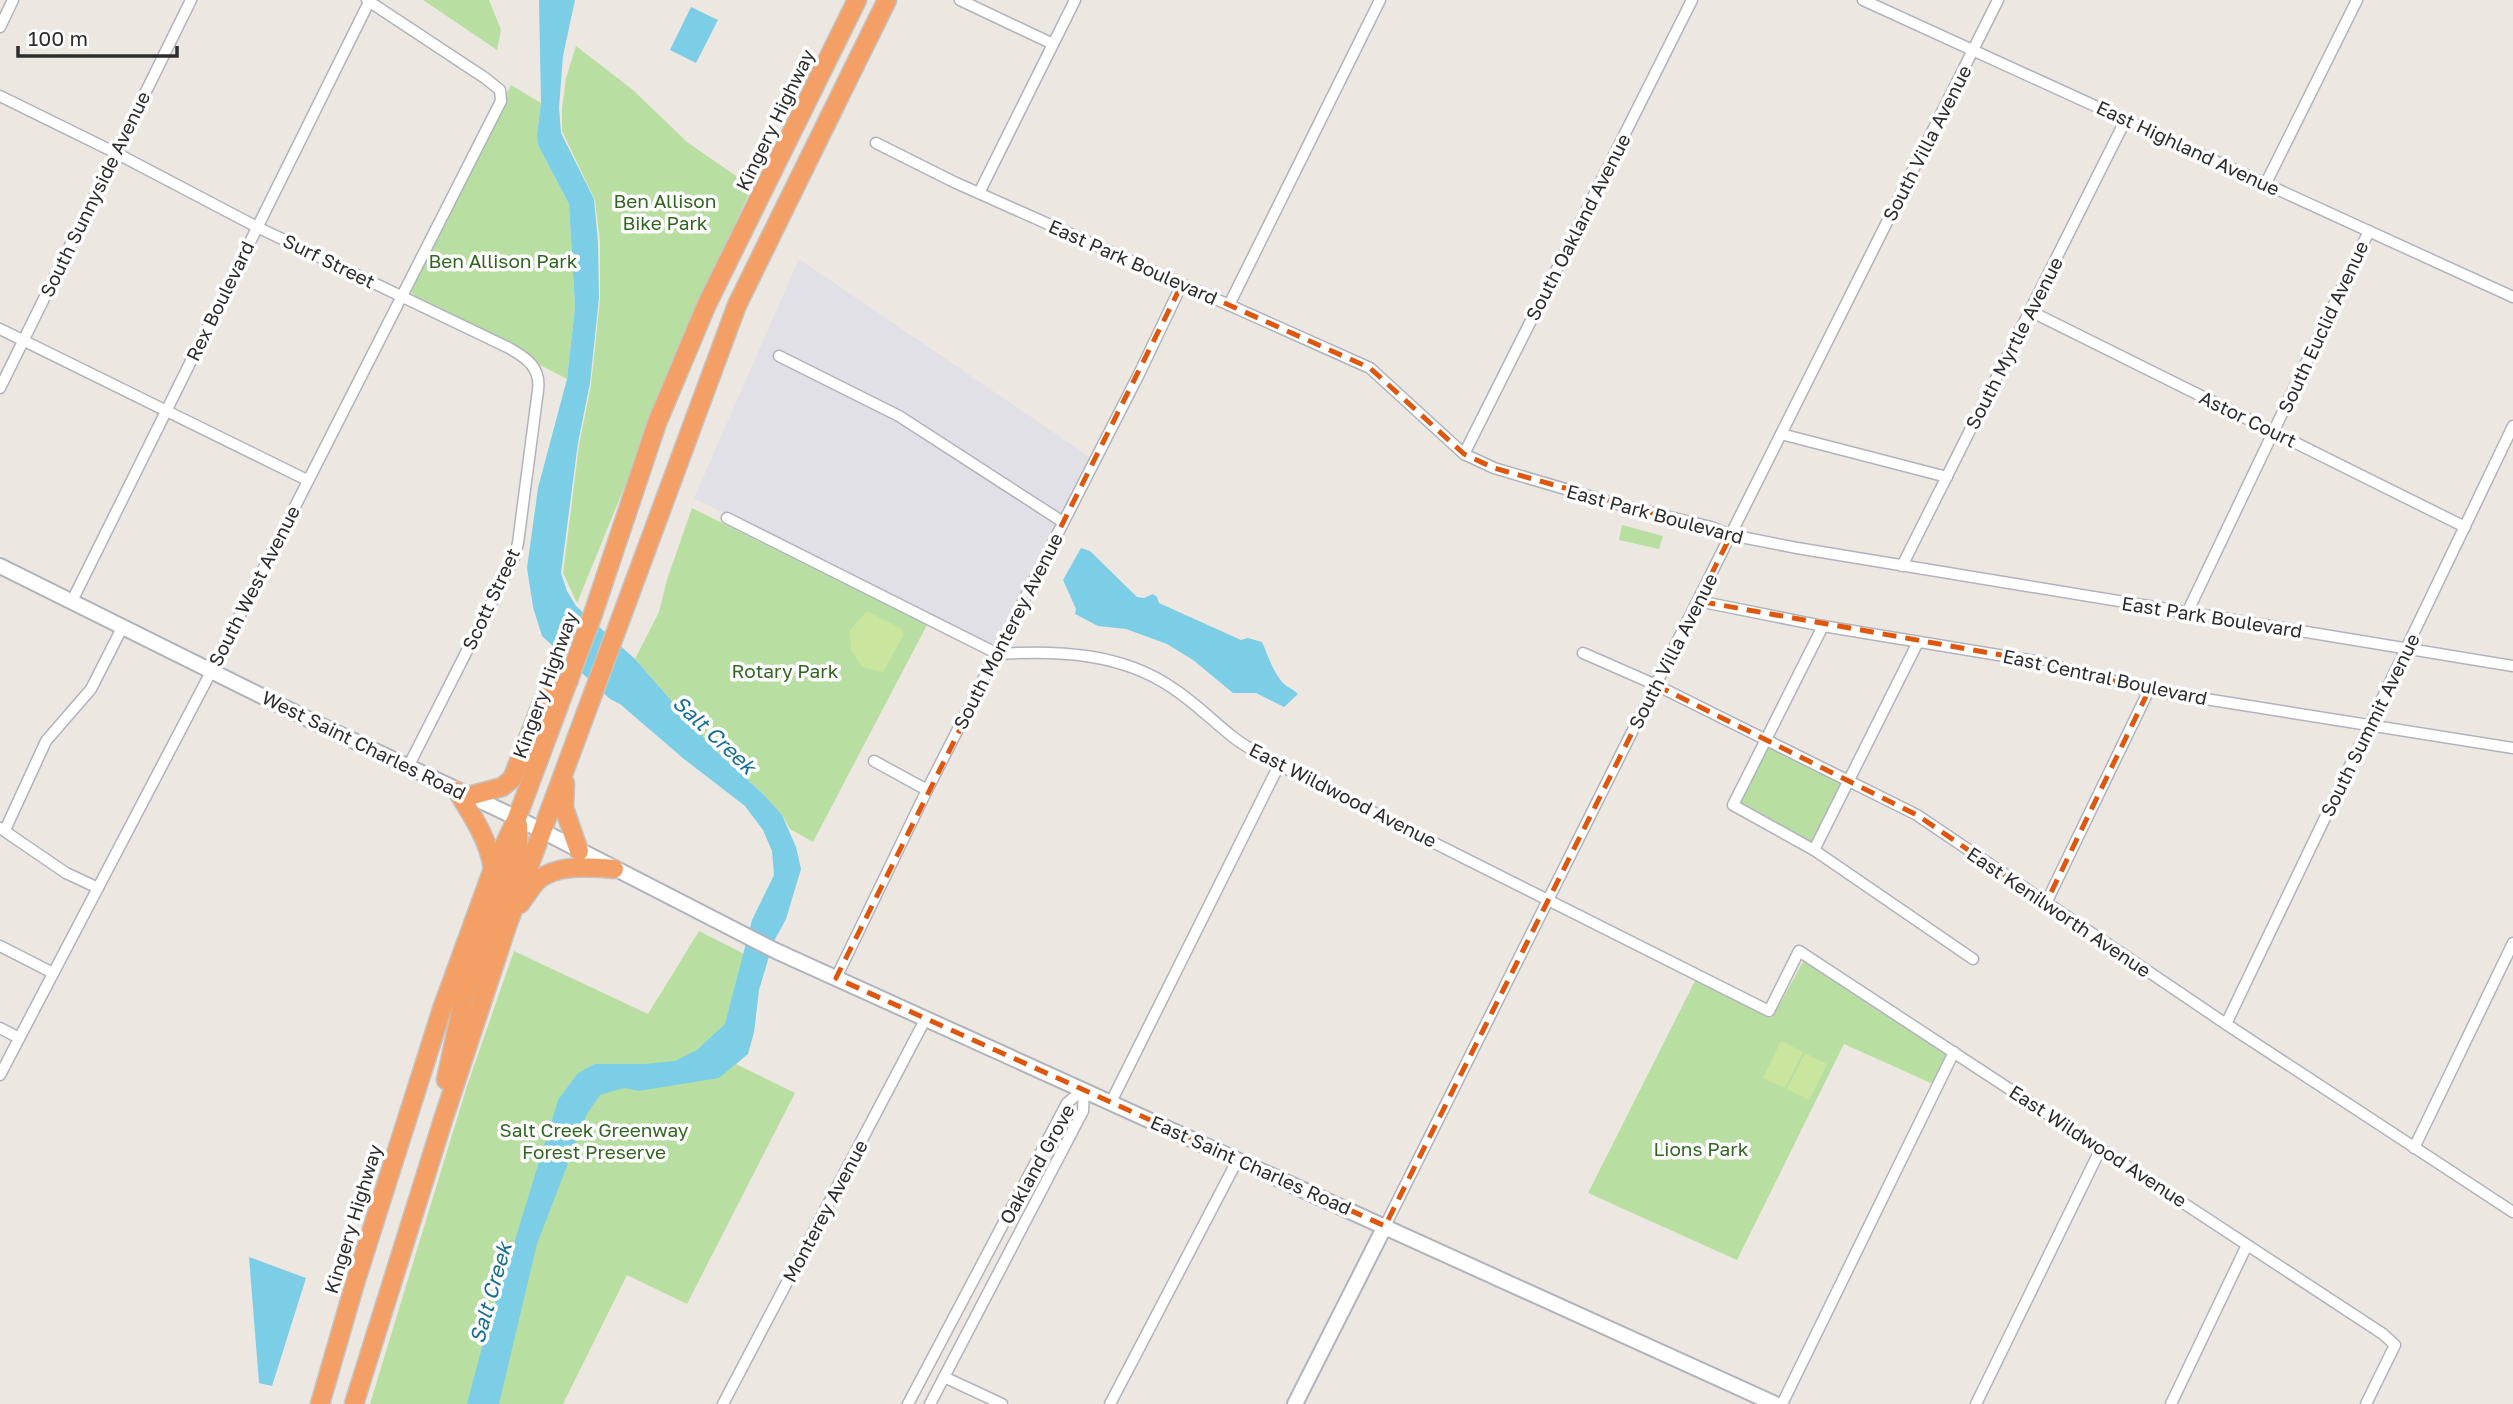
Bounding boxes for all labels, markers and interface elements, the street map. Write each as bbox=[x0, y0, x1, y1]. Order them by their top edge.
scale bar bbox=[18, 14, 177, 58]
text: 100 m bbox=[28, 25, 88, 51]
street label: Kingery Highway bbox=[730, 45, 819, 194]
street label: South Villa Avenue bbox=[1877, 61, 1976, 224]
street label: South Sunnyside Avenue bbox=[35, 87, 154, 300]
street label: East Highland Avenue bbox=[2093, 95, 2283, 200]
street label: South Oakland Avenue bbox=[1520, 129, 1635, 324]
park label: Ben Allison Bike Park bbox=[614, 189, 716, 234]
street label: East Park Boulevard bbox=[1045, 214, 1221, 309]
street label: Surf Street bbox=[280, 228, 379, 293]
street label: Rex Boulevard bbox=[181, 237, 258, 364]
street label: South Euclid Avenue bbox=[2273, 237, 2373, 416]
park label: Ben Allison Park bbox=[429, 249, 578, 272]
street label: South Myrtle Avenue bbox=[1960, 253, 2067, 433]
street label: Astor Court bbox=[2196, 385, 2300, 452]
street label: East Park Boulevard bbox=[1564, 479, 1746, 548]
street label: South West Avenue bbox=[203, 502, 304, 670]
street label: South Monterey Avenue bbox=[948, 529, 1067, 733]
street label: Scott Street bbox=[457, 544, 524, 653]
street label: South Villa Avenue bbox=[1623, 569, 1722, 732]
street label: East Park Boulevard bbox=[2120, 591, 2304, 642]
street label: Kingery Highway bbox=[507, 608, 582, 761]
street label: South Summit Avenue bbox=[2315, 629, 2424, 820]
street label: East Central Boulevard bbox=[2001, 644, 2209, 709]
park label: Rotary Park bbox=[732, 659, 839, 682]
street label: West Saint Charles Road bbox=[259, 685, 470, 804]
water label: Salt Creek bbox=[668, 689, 763, 781]
street label: East Wildwood Avenue bbox=[1246, 737, 1441, 852]
street label: East Kenilworth Avenue bbox=[1963, 842, 2155, 982]
street label: East Wildwood Avenue bbox=[2005, 1080, 2191, 1212]
street label: Oakland Grove bbox=[994, 1100, 1079, 1228]
street label: East Saint Charles Road bbox=[1147, 1110, 1355, 1219]
park label: Salt Creek Greenway Forest Preserve bbox=[500, 1118, 689, 1163]
street label: Monterey Avenue bbox=[777, 1136, 872, 1286]
park label: Lions Park bbox=[1654, 1137, 1749, 1160]
street label: Kingery Highway bbox=[319, 1141, 386, 1296]
water label: Salt Creek bbox=[463, 1237, 517, 1346]

